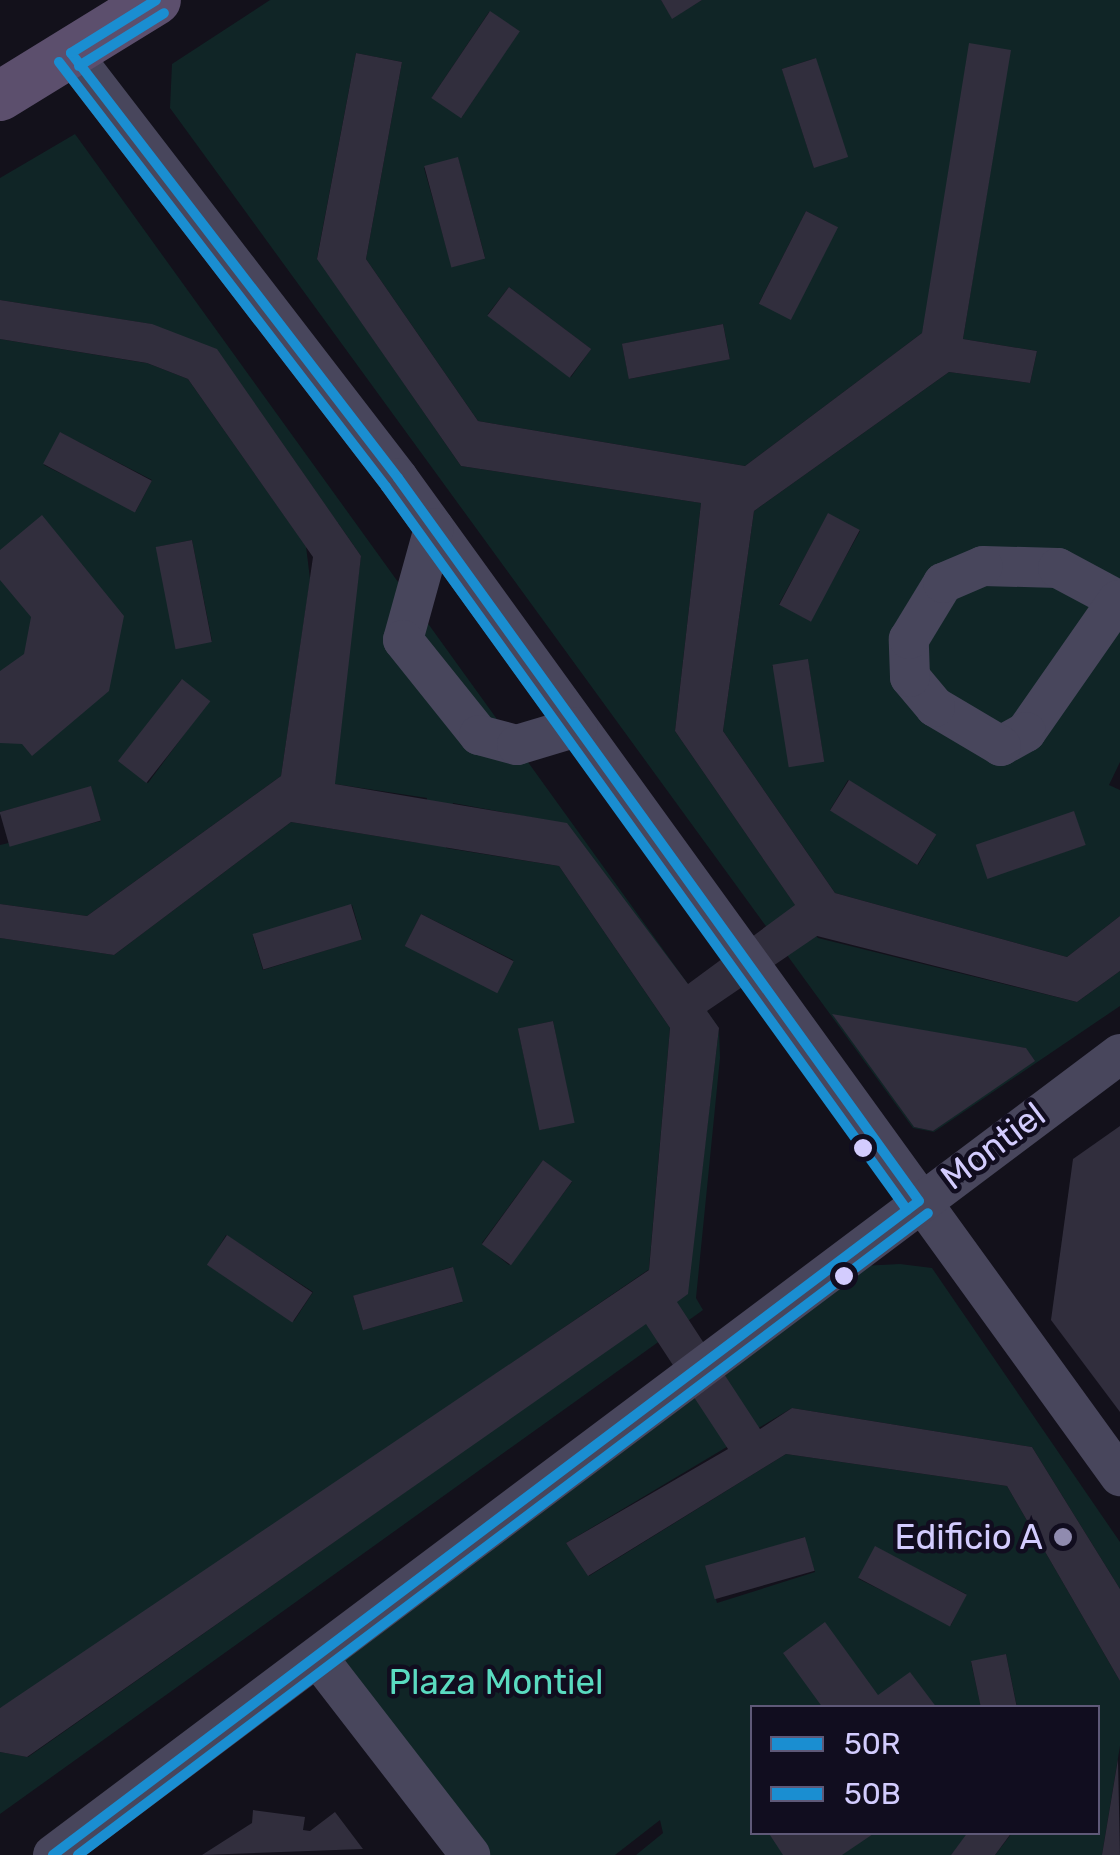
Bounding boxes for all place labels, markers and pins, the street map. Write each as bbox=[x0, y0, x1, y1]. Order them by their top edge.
unlabelled marker bbox=[853, 1138, 873, 1158]
unlabelled marker bbox=[834, 1266, 854, 1286]
place label: Edificio A bbox=[894, 1516, 1043, 1558]
marker: Edificio A bbox=[1052, 1526, 1074, 1548]

